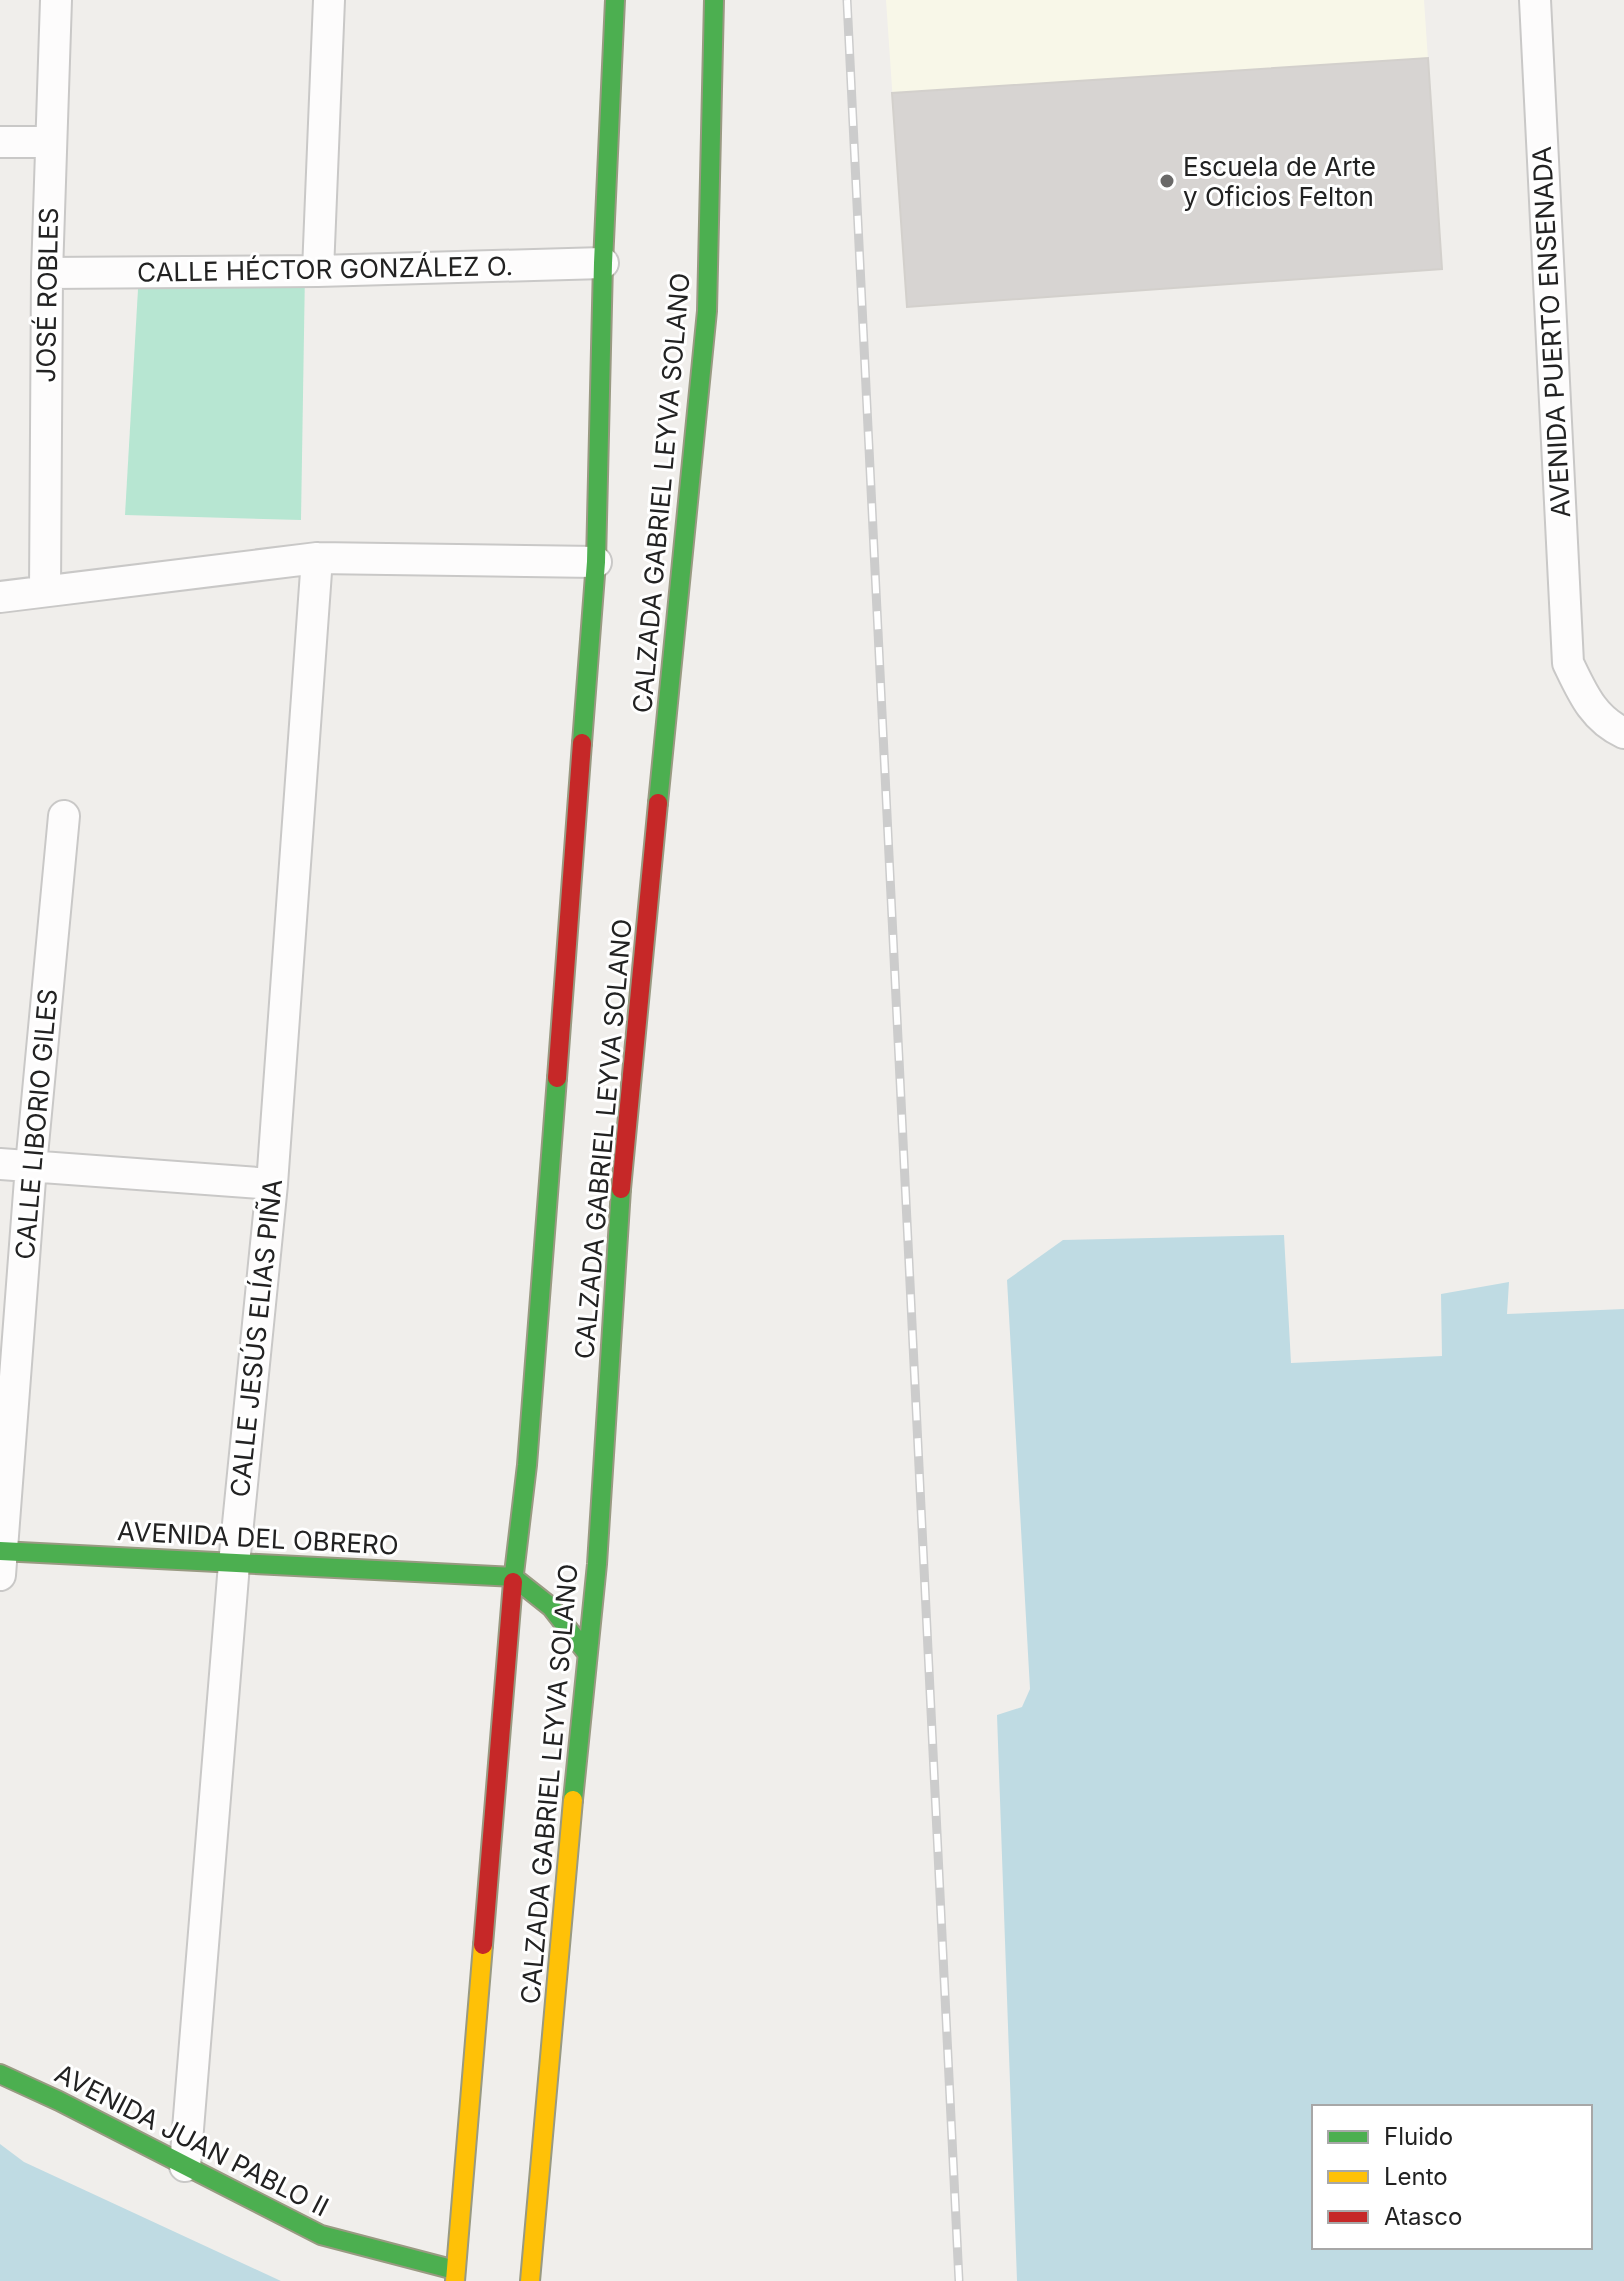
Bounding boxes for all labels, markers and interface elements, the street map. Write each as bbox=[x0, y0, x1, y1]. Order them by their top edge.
street label: AVENIDA PUERTO ENSENADA bbox=[1526, 145, 1576, 518]
place label: Escuela de Arte y Oficios Felton bbox=[1183, 151, 1376, 212]
marker: Escuela de Arte y Oficios Felton bbox=[1158, 172, 1176, 190]
street label: JOSÉ ROBLES bbox=[30, 207, 64, 383]
street label: CALLE HÉCTOR GONZÁLEZ O. bbox=[137, 250, 513, 288]
street label: CALZADA GABRIEL LEYVA SOLANO bbox=[626, 272, 696, 714]
street label: CALZADA GABRIEL LEYVA SOLANO bbox=[568, 918, 638, 1360]
street label: CALLE LIBORIO GILES bbox=[9, 987, 63, 1261]
street label: CALLE JESÚS ELÍAS PIÑA bbox=[224, 1177, 288, 1499]
street label: AVENIDA DEL OBRERO bbox=[117, 1515, 399, 1561]
street label: CALZADA GABRIEL LEYVA SOLANO bbox=[514, 1563, 584, 2005]
street label: AVENIDA JUAN PABLO II bbox=[50, 2057, 334, 2223]
legend bbox=[1312, 2105, 1592, 2249]
text: Fluido bbox=[1384, 2122, 1453, 2151]
text: Lento bbox=[1384, 2162, 1448, 2191]
text: Atasco bbox=[1384, 2202, 1462, 2231]

